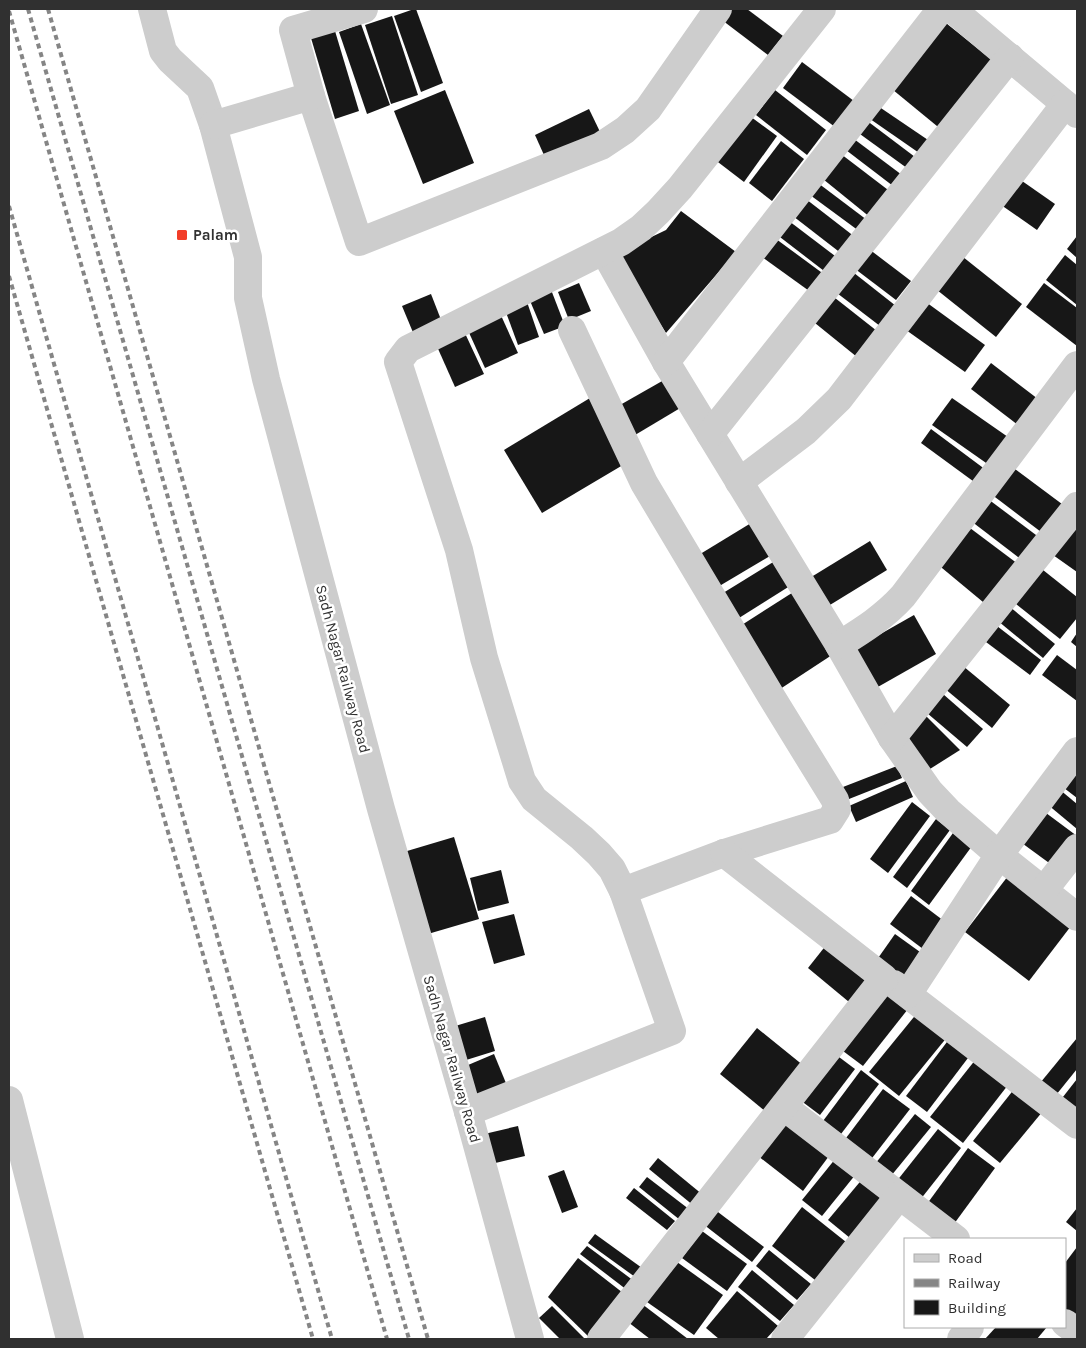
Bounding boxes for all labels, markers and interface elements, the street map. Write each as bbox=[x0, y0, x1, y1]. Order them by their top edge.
place label: Palam bbox=[193, 226, 238, 244]
marker: Palam bbox=[175, 228, 189, 242]
street label: Sadh Nagar Railway Road bbox=[312, 583, 374, 755]
street label: Sadh Nagar Railway Road bbox=[419, 973, 485, 1145]
legend bbox=[904, 1238, 1066, 1328]
text: Road bbox=[948, 1249, 983, 1267]
text: Railway bbox=[948, 1274, 1000, 1292]
text: Building bbox=[948, 1299, 1006, 1317]

